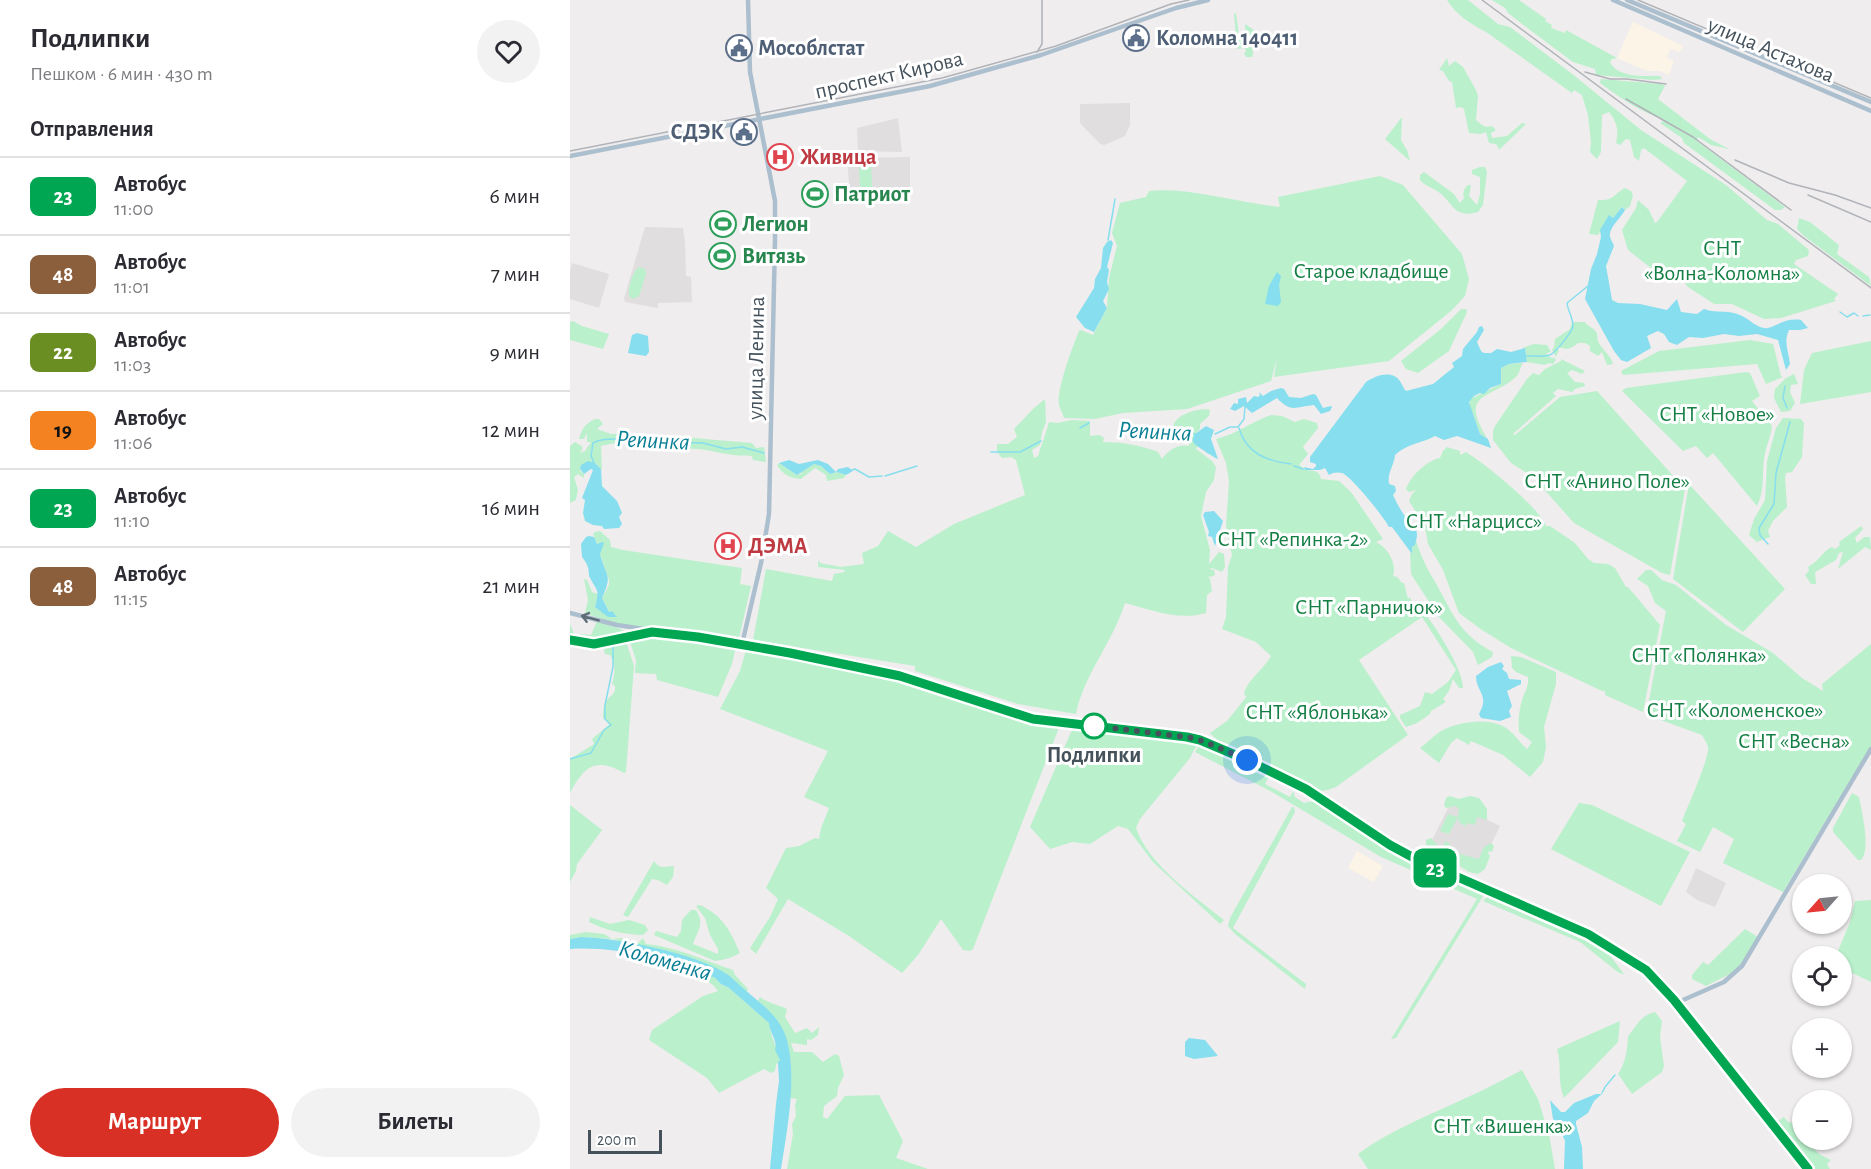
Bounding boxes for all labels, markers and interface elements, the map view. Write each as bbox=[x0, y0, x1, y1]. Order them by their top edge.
street label: улица Астахова bbox=[1703, 13, 1838, 87]
button: heart bbox=[477, 20, 540, 83]
public building icon: Коломна 140411 bbox=[1121, 23, 1151, 53]
text: Подлипки bbox=[30, 25, 150, 53]
place label: Коломна 140411 bbox=[1156, 27, 1298, 49]
public building icon: Мособлстат bbox=[724, 33, 754, 63]
place label: Мособлстат bbox=[758, 37, 865, 59]
street label: проспект Кирова bbox=[813, 47, 965, 103]
text: Пешком · 6 мин · 430 m bbox=[30, 64, 213, 84]
public building icon: СДЭК bbox=[729, 117, 759, 147]
text: Отправления bbox=[30, 118, 154, 140]
place label: СДЭК bbox=[671, 121, 725, 143]
hospital icon: Живица bbox=[765, 142, 795, 172]
place label: Живица bbox=[800, 146, 876, 168]
text: Автобус bbox=[114, 173, 187, 195]
sports icon: Патриот bbox=[800, 179, 830, 209]
place label: Патриот bbox=[834, 183, 910, 205]
text: 6 мин bbox=[489, 185, 540, 207]
text: 23 bbox=[54, 186, 72, 207]
text: 11:00 bbox=[114, 199, 153, 219]
sports icon: Легион bbox=[708, 209, 738, 239]
place label: Легион bbox=[742, 213, 809, 235]
park label: СНТ «Волна-Коломна» bbox=[1644, 237, 1800, 284]
sports icon: Витязь bbox=[707, 241, 737, 271]
place label: Витязь bbox=[742, 245, 806, 267]
text: Автобус bbox=[114, 251, 187, 273]
park label: Старое кладбище bbox=[1293, 260, 1449, 282]
text: 7 мин bbox=[491, 263, 540, 285]
text: 48 bbox=[53, 264, 73, 285]
text: 11:01 bbox=[114, 277, 150, 297]
street label: улица Ленина bbox=[744, 296, 768, 421]
text: Автобус bbox=[114, 329, 187, 351]
text: 9 мин bbox=[489, 341, 540, 363]
text: 22 bbox=[53, 342, 73, 363]
text: 11:03 bbox=[114, 355, 151, 375]
park label: СНТ «Новое» bbox=[1659, 403, 1775, 425]
text: Автобус bbox=[114, 407, 187, 429]
water label: Репинка bbox=[1118, 418, 1192, 446]
text: 12 мин bbox=[482, 419, 540, 441]
text: 19 bbox=[54, 420, 72, 441]
water label: Репинка bbox=[616, 427, 690, 455]
text: 11:06 bbox=[114, 433, 152, 453]
park label: СНТ «Анино Поле» bbox=[1524, 470, 1690, 492]
text: Автобус bbox=[114, 485, 187, 507]
text: 16 мин bbox=[482, 497, 540, 519]
text: 23 bbox=[54, 498, 72, 519]
park label: СНТ «Нарцисс» bbox=[1406, 510, 1542, 532]
text: 11:10 bbox=[114, 511, 150, 531]
park label: СНТ «Репинка-2» bbox=[1218, 528, 1368, 550]
hospital icon: ДЭМА bbox=[713, 531, 743, 561]
place label: ДЭМА bbox=[748, 535, 807, 557]
text: Автобус bbox=[114, 563, 187, 585]
text: 21 мин bbox=[482, 575, 540, 597]
text: 48 bbox=[53, 576, 73, 597]
text: 11:15 bbox=[114, 589, 148, 609]
park label: СНТ «Парничок» bbox=[1295, 596, 1443, 618]
one-way arrow bbox=[581, 612, 600, 624]
park label: СНТ «Полянка» bbox=[1632, 644, 1767, 666]
park label: СНТ «Коломенское» bbox=[1646, 699, 1824, 721]
park label: СНТ «Яблонька» bbox=[1245, 701, 1389, 723]
marker: Подлипки bbox=[1081, 713, 1107, 739]
park label: СНТ «Весна» bbox=[1738, 730, 1850, 752]
place label: Подлипки bbox=[1047, 744, 1141, 766]
your location bbox=[1232, 745, 1262, 775]
line badge: 23 bbox=[1408, 848, 1462, 888]
text: 23 bbox=[1426, 858, 1444, 879]
north arrow bbox=[1792, 874, 1852, 934]
map controls bbox=[1792, 874, 1852, 1150]
water label: Коломенка bbox=[616, 936, 714, 986]
button: locate bbox=[1792, 946, 1852, 1006]
button: + bbox=[1792, 1018, 1852, 1078]
button: Маршрут bbox=[30, 1088, 279, 1157]
button: Билеты bbox=[291, 1088, 540, 1157]
button: − bbox=[1792, 1090, 1852, 1150]
park label: СНТ «Вишенка» bbox=[1433, 1115, 1573, 1137]
scale bar bbox=[588, 1127, 662, 1154]
text: 200 m bbox=[597, 1132, 637, 1148]

